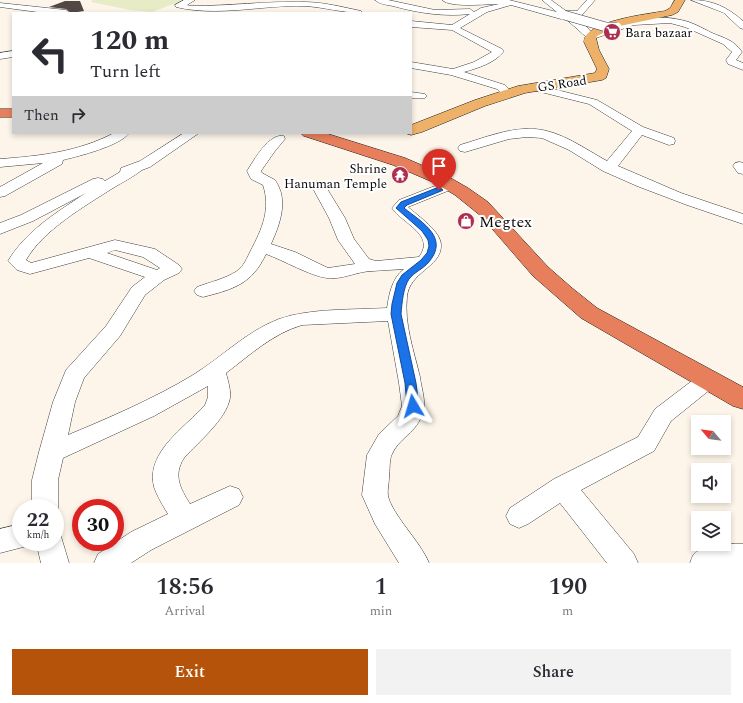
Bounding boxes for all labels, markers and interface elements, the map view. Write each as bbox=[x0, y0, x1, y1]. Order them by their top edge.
text: 120 m bbox=[90, 19, 169, 62]
supermarket icon: Bara bazaar bbox=[602, 22, 622, 42]
place label: Bara bazaar bbox=[625, 23, 693, 43]
icon: left bbox=[24, 28, 76, 80]
text: Turn left bbox=[90, 58, 161, 85]
street label: GS Road bbox=[536, 70, 588, 98]
text: Then bbox=[24, 104, 59, 127]
icon: right bbox=[67, 104, 89, 126]
pin bbox=[422, 149, 456, 190]
icon: arrive bbox=[428, 155, 450, 177]
place label: Shrine Hanuman Temple bbox=[284, 159, 387, 194]
temple icon: Shrine Hanuman Temple bbox=[390, 165, 410, 185]
place label: Megtex bbox=[479, 210, 532, 234]
shop icon: Megtex bbox=[456, 211, 476, 231]
position arrow bbox=[392, 385, 434, 427]
north arrow bbox=[691, 415, 731, 455]
map controls bbox=[691, 415, 731, 551]
button: sound bbox=[691, 463, 731, 503]
speed limit sign: 30 bbox=[72, 499, 124, 551]
text: 22 bbox=[27, 505, 49, 535]
button: layers bbox=[691, 511, 731, 551]
text: km/h bbox=[27, 527, 49, 543]
text: 18:56 bbox=[156, 569, 214, 605]
text: 1 bbox=[375, 569, 387, 605]
text: 190 bbox=[548, 569, 587, 605]
text: Arrival bbox=[165, 601, 205, 621]
text: min bbox=[370, 601, 392, 621]
text: m bbox=[562, 601, 573, 621]
button: Exit bbox=[12, 649, 368, 695]
button: Share bbox=[376, 649, 731, 695]

